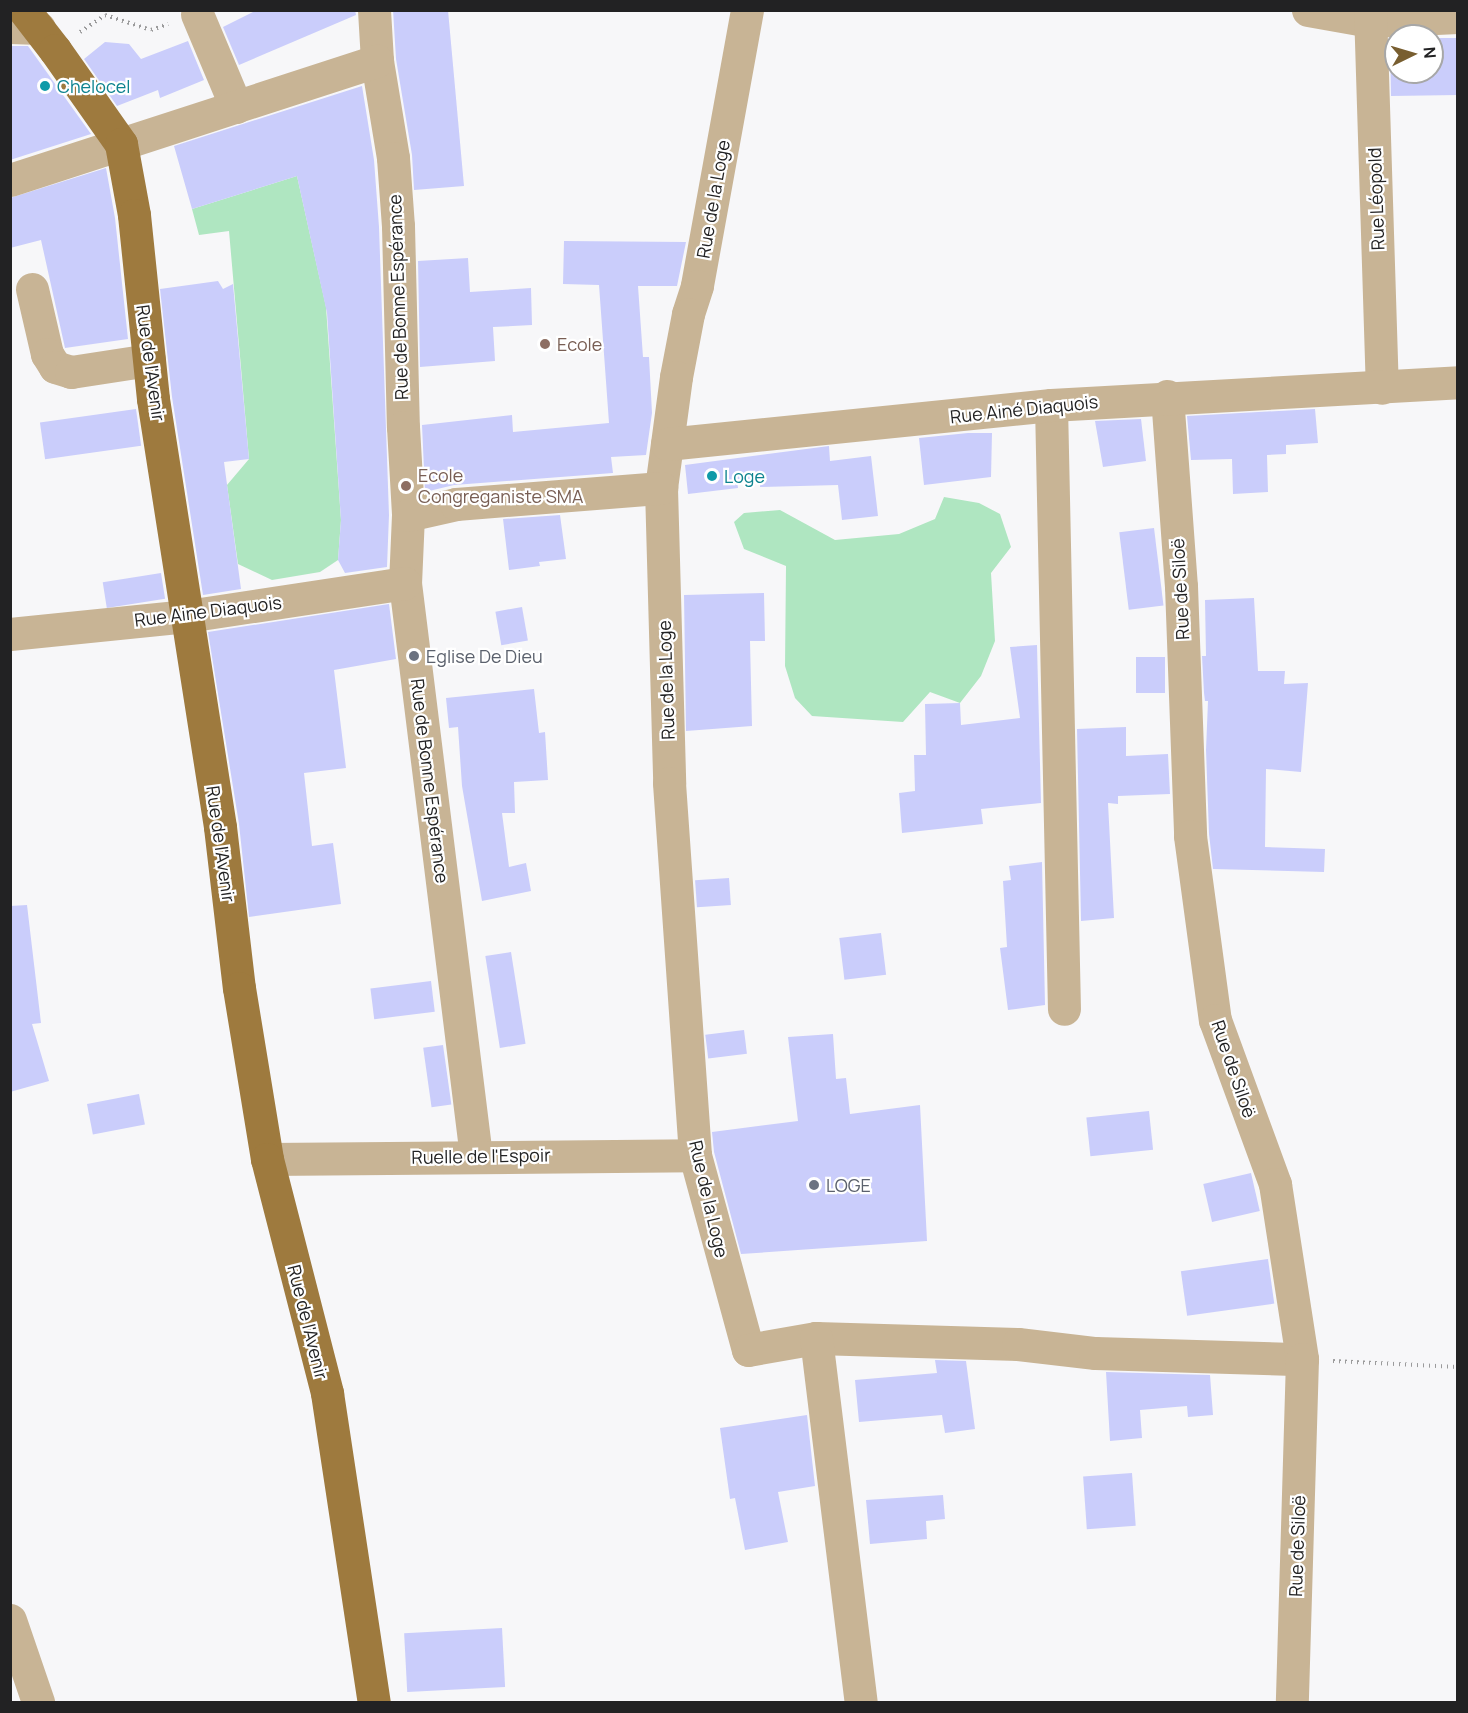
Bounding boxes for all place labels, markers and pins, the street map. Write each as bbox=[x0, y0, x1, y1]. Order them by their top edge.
place label: Chelocel bbox=[57, 75, 130, 97]
marker: Chelocel bbox=[38, 79, 52, 93]
place label: Ecole bbox=[557, 333, 602, 355]
marker: Ecole bbox=[538, 337, 552, 351]
place label: Ecole Congreganiste SMA bbox=[418, 465, 583, 508]
place label: Loge bbox=[724, 465, 765, 487]
marker: Loge bbox=[705, 469, 719, 483]
marker: Ecole Congreganiste SMA bbox=[399, 479, 413, 493]
place label: Eglise De Dieu bbox=[426, 645, 543, 667]
marker: Eglise De Dieu bbox=[407, 649, 421, 663]
place label: LOGE bbox=[826, 1174, 871, 1196]
marker: LOGE bbox=[807, 1178, 821, 1192]

